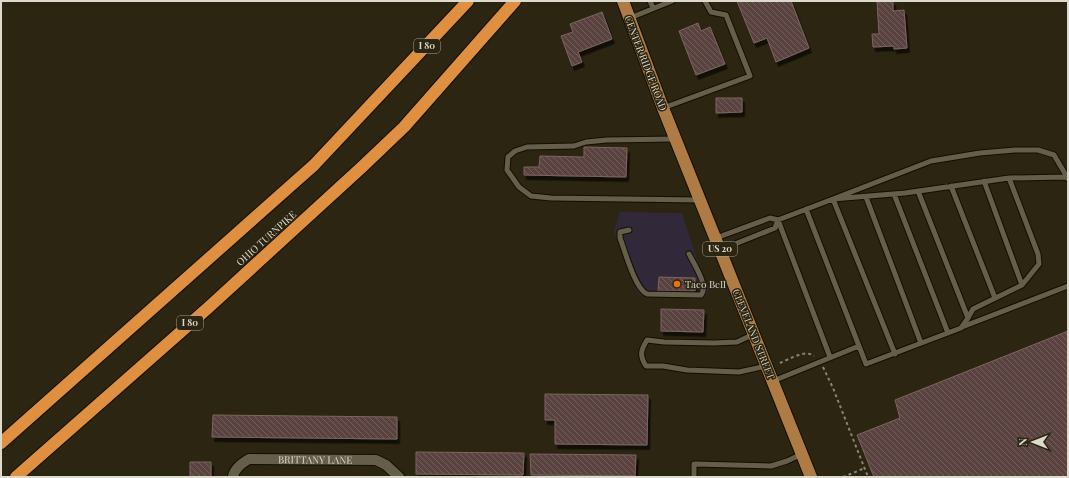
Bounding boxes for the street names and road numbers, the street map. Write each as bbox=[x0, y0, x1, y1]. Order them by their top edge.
street label: CENTER RIDGE ROAD bbox=[621, 13, 671, 113]
road number: I 80 bbox=[414, 39, 440, 53]
street label: OHIO TURNPIKE bbox=[233, 207, 299, 269]
road number: US 20 bbox=[703, 242, 737, 256]
street label: CLEVELAND STREET bbox=[729, 287, 779, 381]
road number: I 80 bbox=[177, 316, 203, 330]
street label: BRITTANY LANE bbox=[278, 452, 352, 467]

